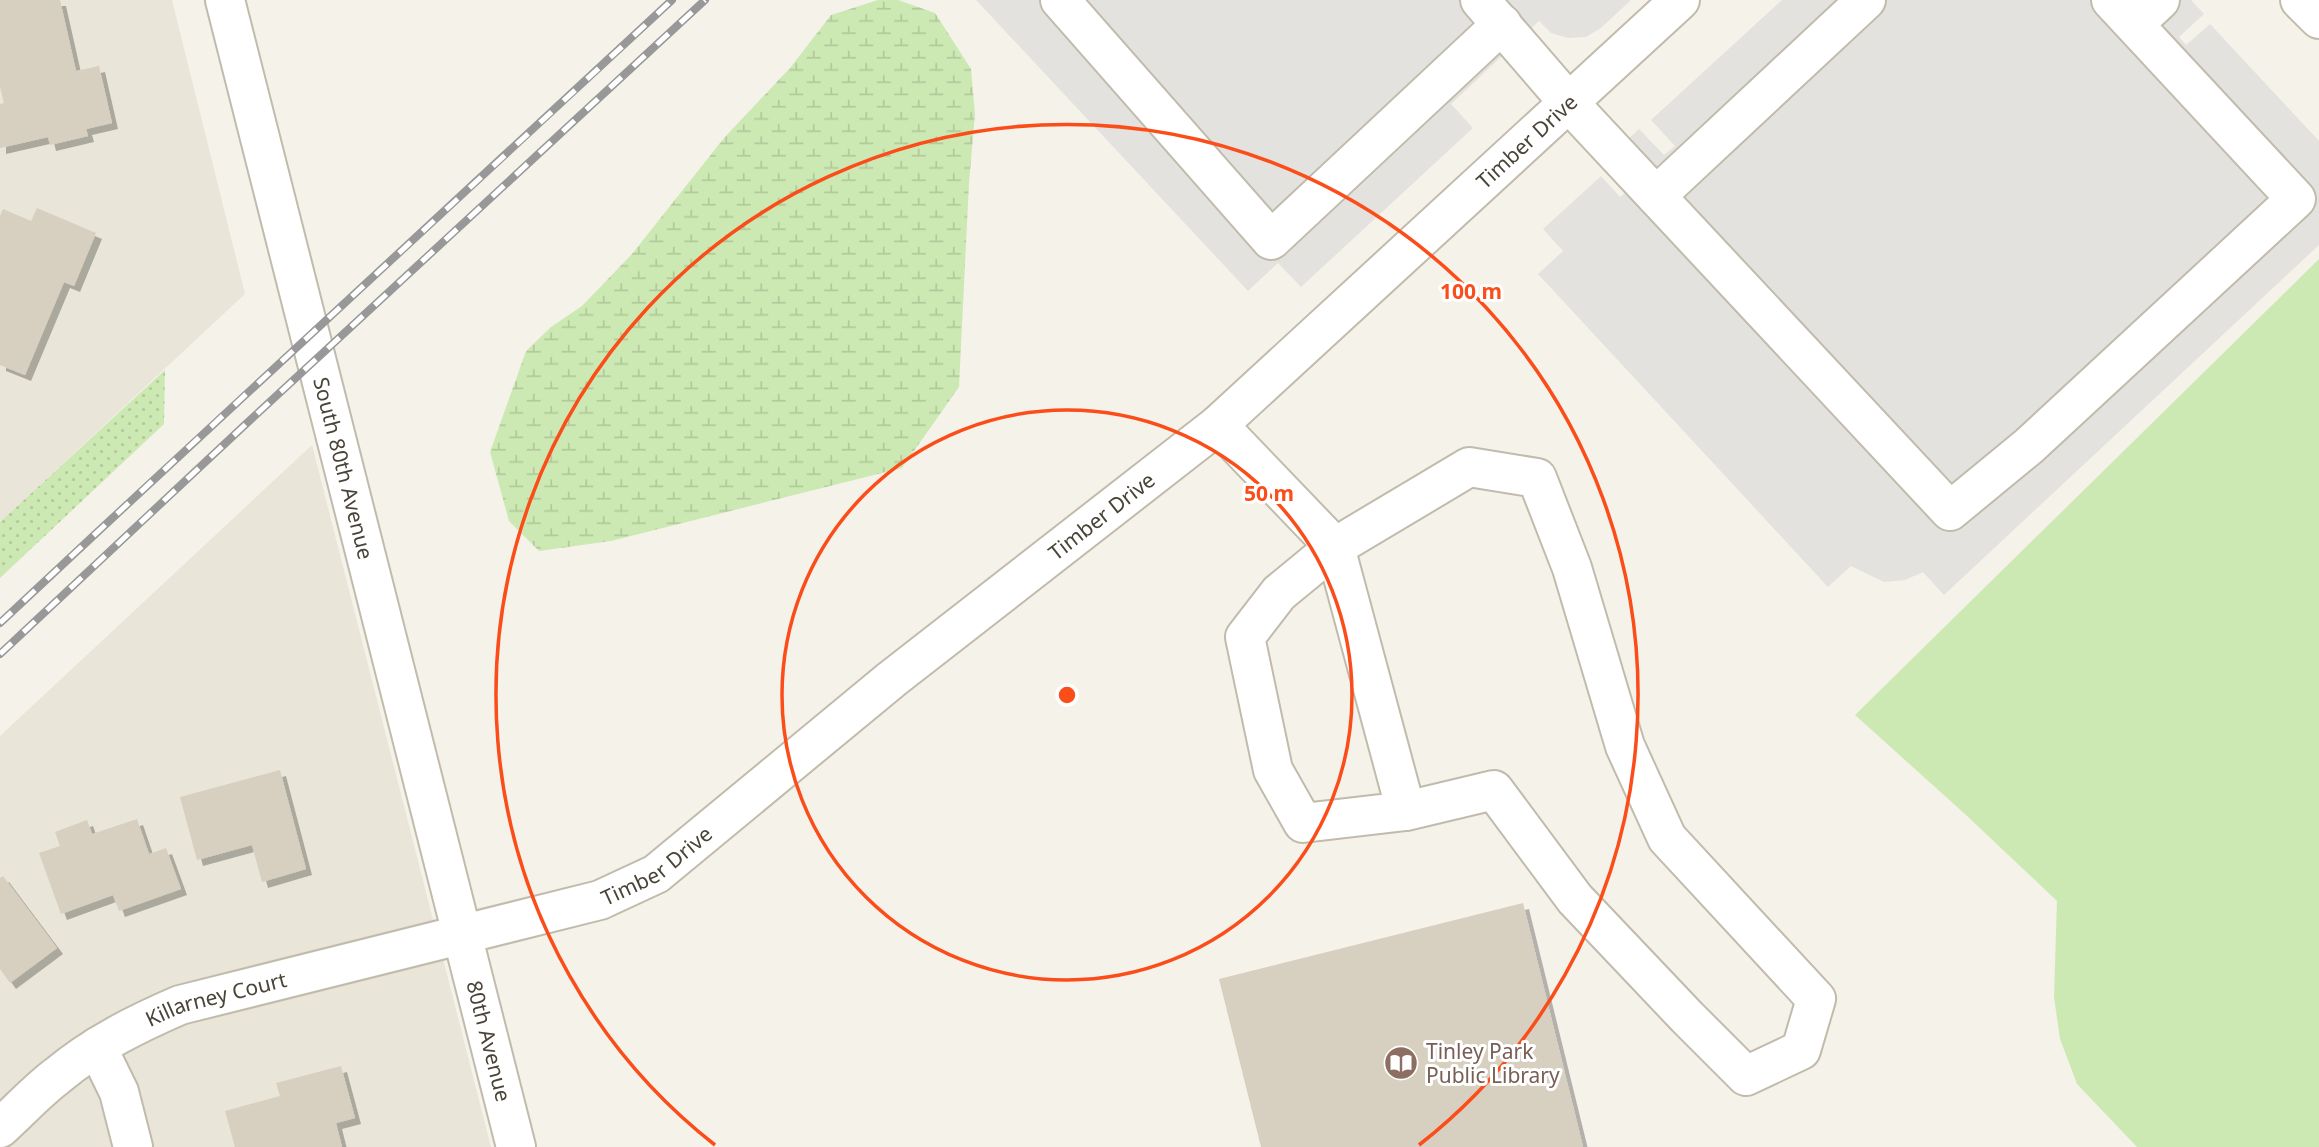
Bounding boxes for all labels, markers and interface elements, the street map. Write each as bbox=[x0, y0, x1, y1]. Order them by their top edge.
street label: Timber Drive bbox=[1470, 88, 1583, 195]
text: 100 m bbox=[1440, 277, 1502, 305]
street label: South 80th Avenue bbox=[307, 374, 380, 562]
street label: Timber Drive bbox=[1042, 466, 1160, 566]
text: 50 m bbox=[1244, 479, 1294, 507]
centre of rings bbox=[1055, 683, 1079, 707]
street label: Timber Drive bbox=[596, 820, 718, 912]
street label: Killarney Court bbox=[141, 965, 290, 1033]
street label: 80th Avenue bbox=[460, 978, 518, 1104]
place label: Tinley Park Public Library bbox=[1426, 1037, 1560, 1089]
library icon: Tinley Park Public Library bbox=[1382, 1044, 1420, 1082]

